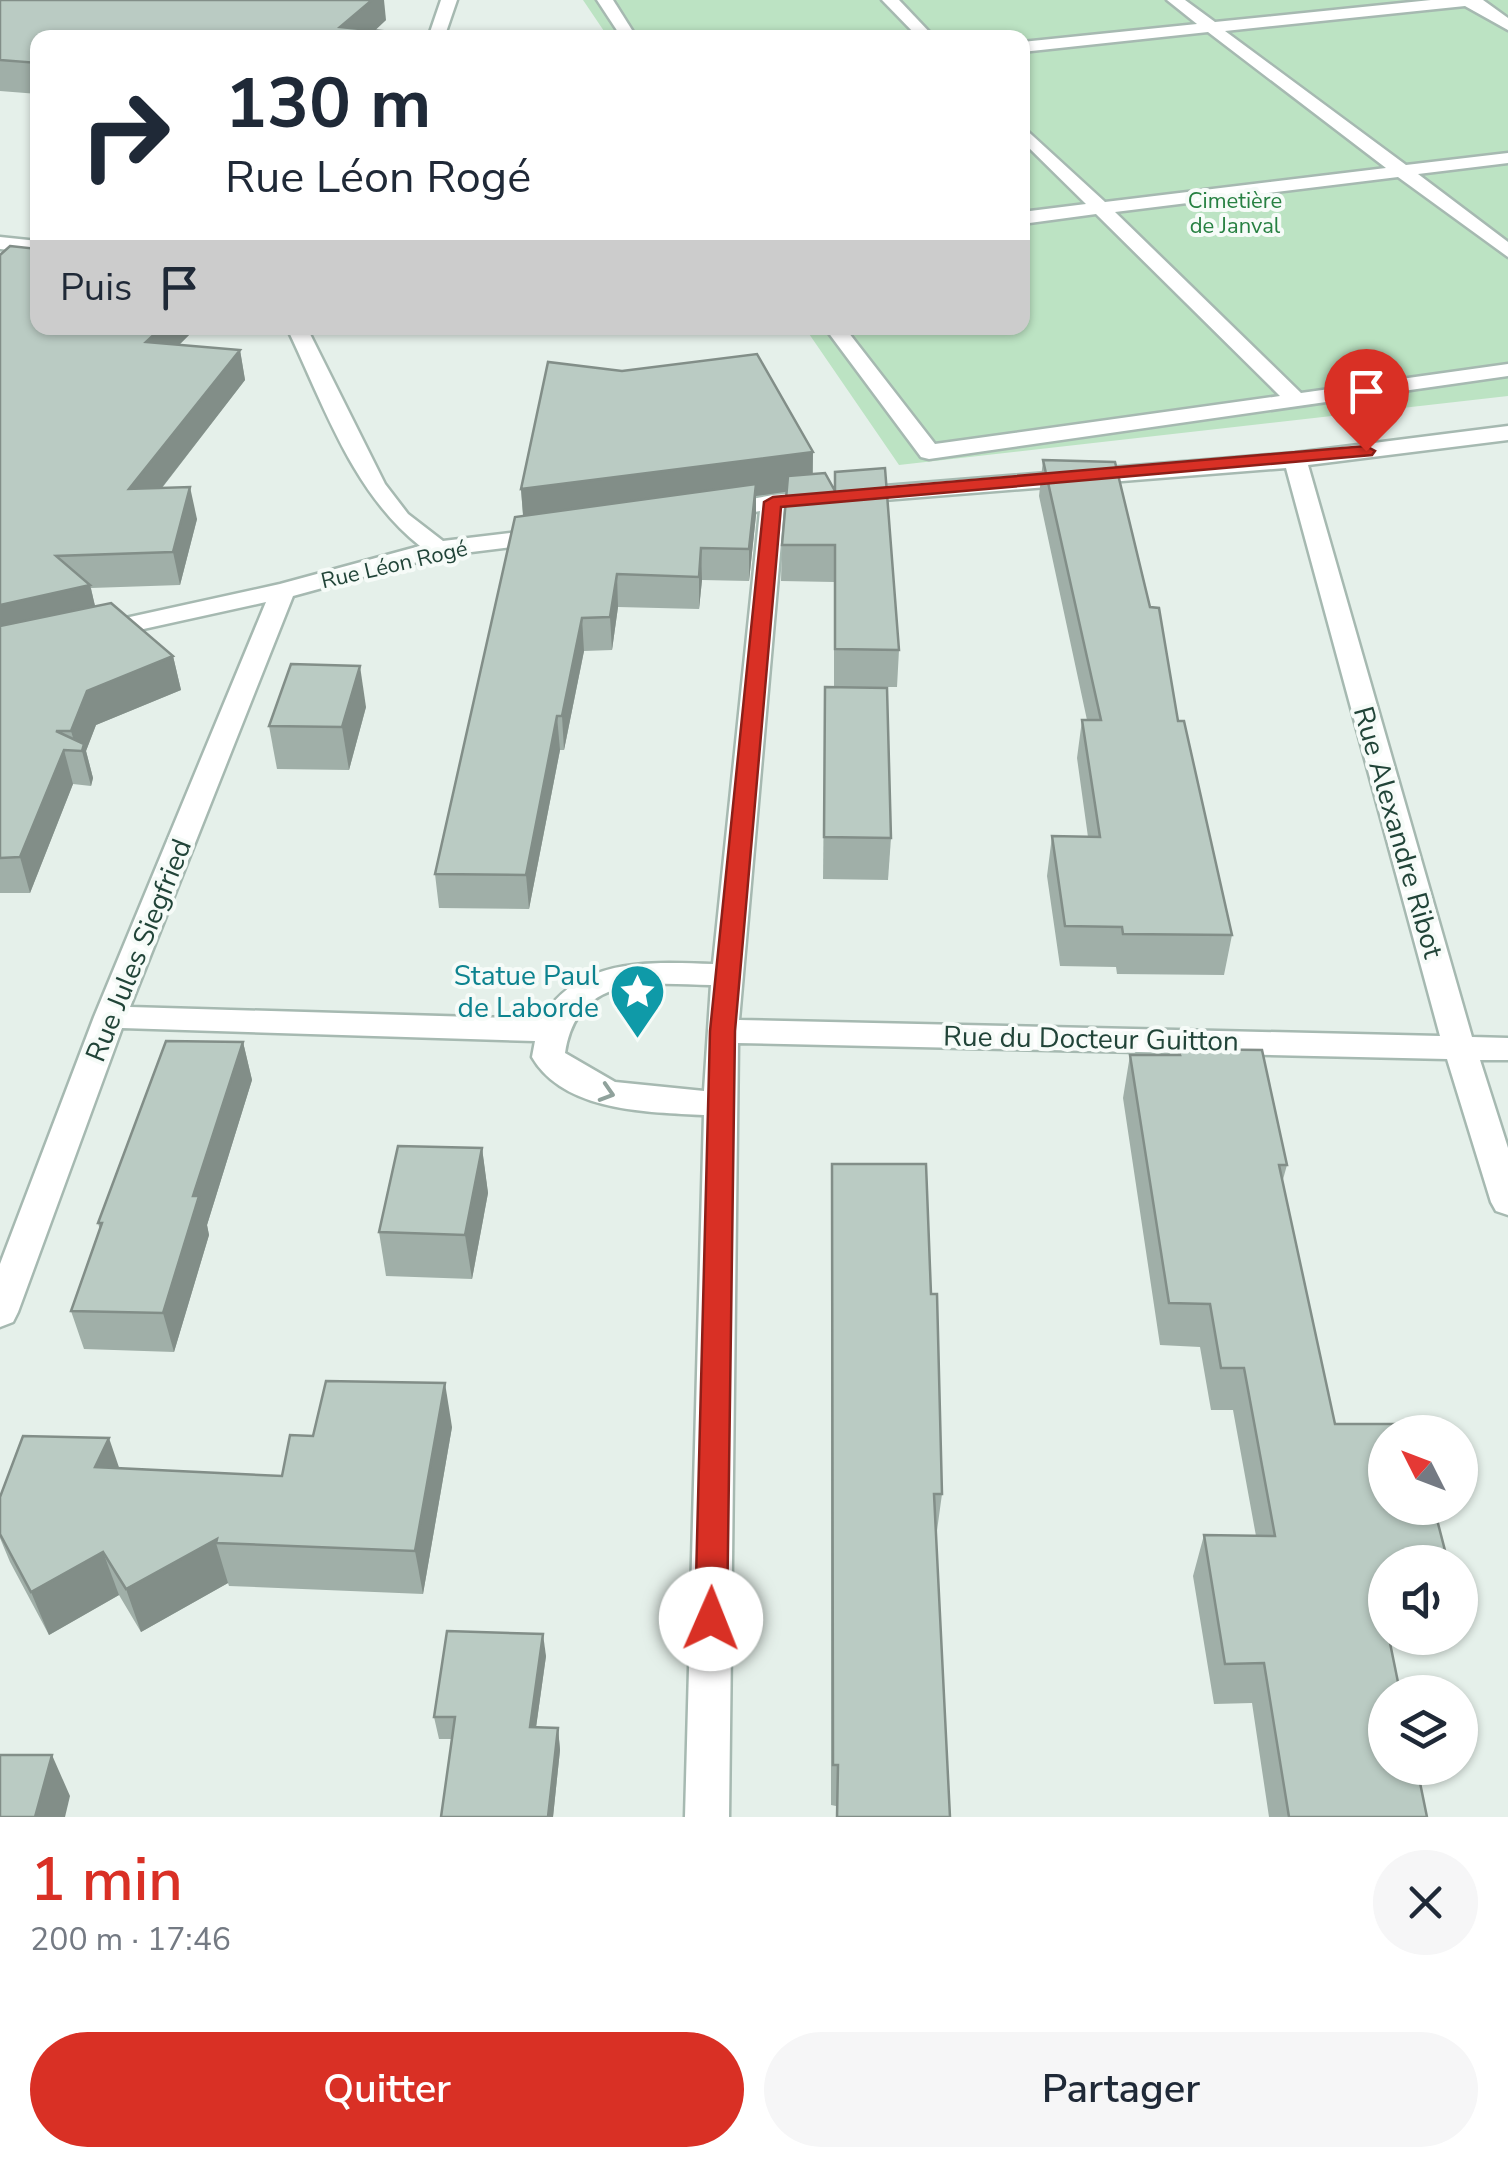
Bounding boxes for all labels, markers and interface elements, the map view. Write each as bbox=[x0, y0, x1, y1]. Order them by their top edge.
text: 130 m bbox=[225, 56, 431, 152]
icon: right bbox=[60, 70, 190, 200]
text: Rue Léon Rogé bbox=[225, 147, 531, 208]
park label: Cimetière de Janval bbox=[1188, 186, 1282, 241]
icon: arrive bbox=[152, 260, 207, 315]
text: Puis bbox=[60, 262, 132, 313]
pin bbox=[1324, 349, 1409, 452]
icon: arrive bbox=[1339, 364, 1394, 419]
street label: Rue Léon Rogé bbox=[318, 534, 471, 596]
street label: Rue Alexandre Ribot bbox=[1344, 702, 1452, 963]
street label: Rue Jules Siegfried bbox=[77, 833, 201, 1067]
place label: Statue Paul de Laborde bbox=[454, 957, 600, 1027]
place icon: Statue Paul de Laborde bbox=[608, 961, 668, 1040]
street label: Rue du Docteur Guitton bbox=[943, 1017, 1239, 1061]
one-way arrow bbox=[597, 1081, 614, 1102]
north arrow bbox=[1368, 1415, 1478, 1525]
map controls bbox=[1368, 1415, 1478, 1785]
button: sound bbox=[1368, 1545, 1478, 1655]
position arrow bbox=[659, 1567, 763, 1671]
button: layers bbox=[1368, 1675, 1478, 1785]
text: 1 min bbox=[30, 1839, 183, 1921]
button: close bbox=[1373, 1850, 1478, 1955]
text: 200 m · 17:46 bbox=[30, 1918, 231, 1961]
button: Quitter bbox=[30, 2032, 744, 2147]
button: Partager bbox=[764, 2032, 1478, 2147]

